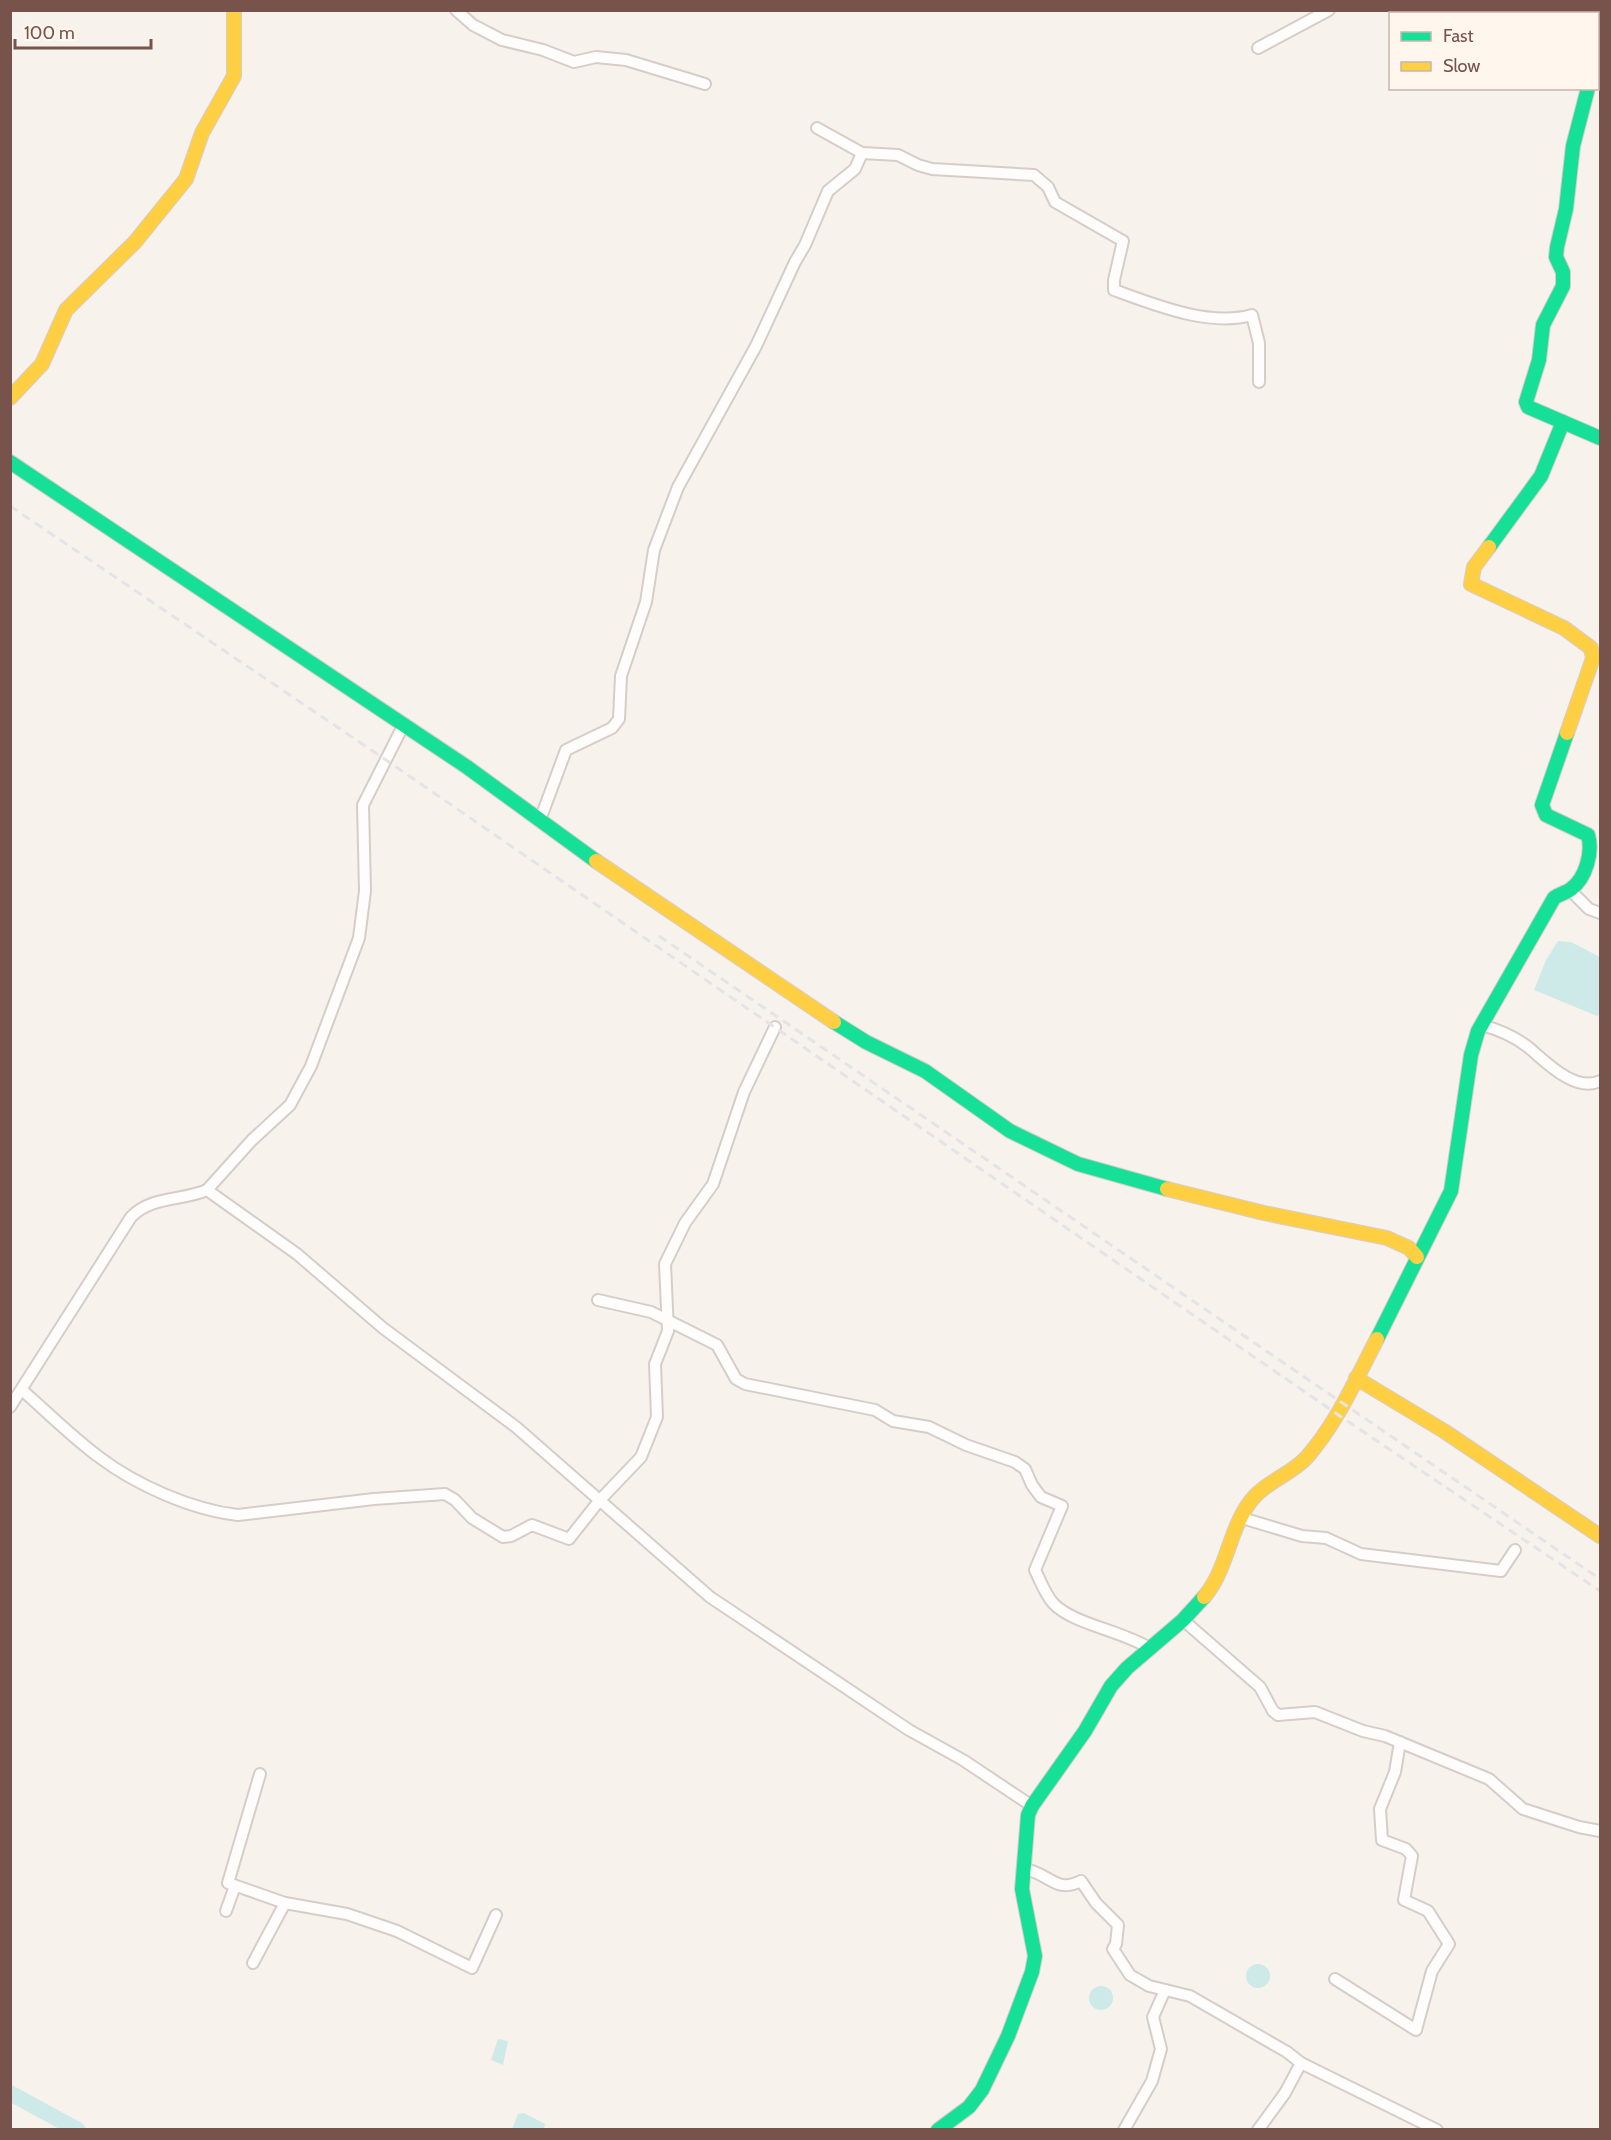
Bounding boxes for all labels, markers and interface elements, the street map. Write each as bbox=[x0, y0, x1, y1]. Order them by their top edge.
scale bar bbox=[15, 12, 152, 50]
legend bbox=[1389, 12, 1599, 90]
text: 100 m bbox=[24, 22, 75, 44]
text: Fast bbox=[1443, 25, 1474, 47]
text: Slow bbox=[1443, 55, 1480, 77]

